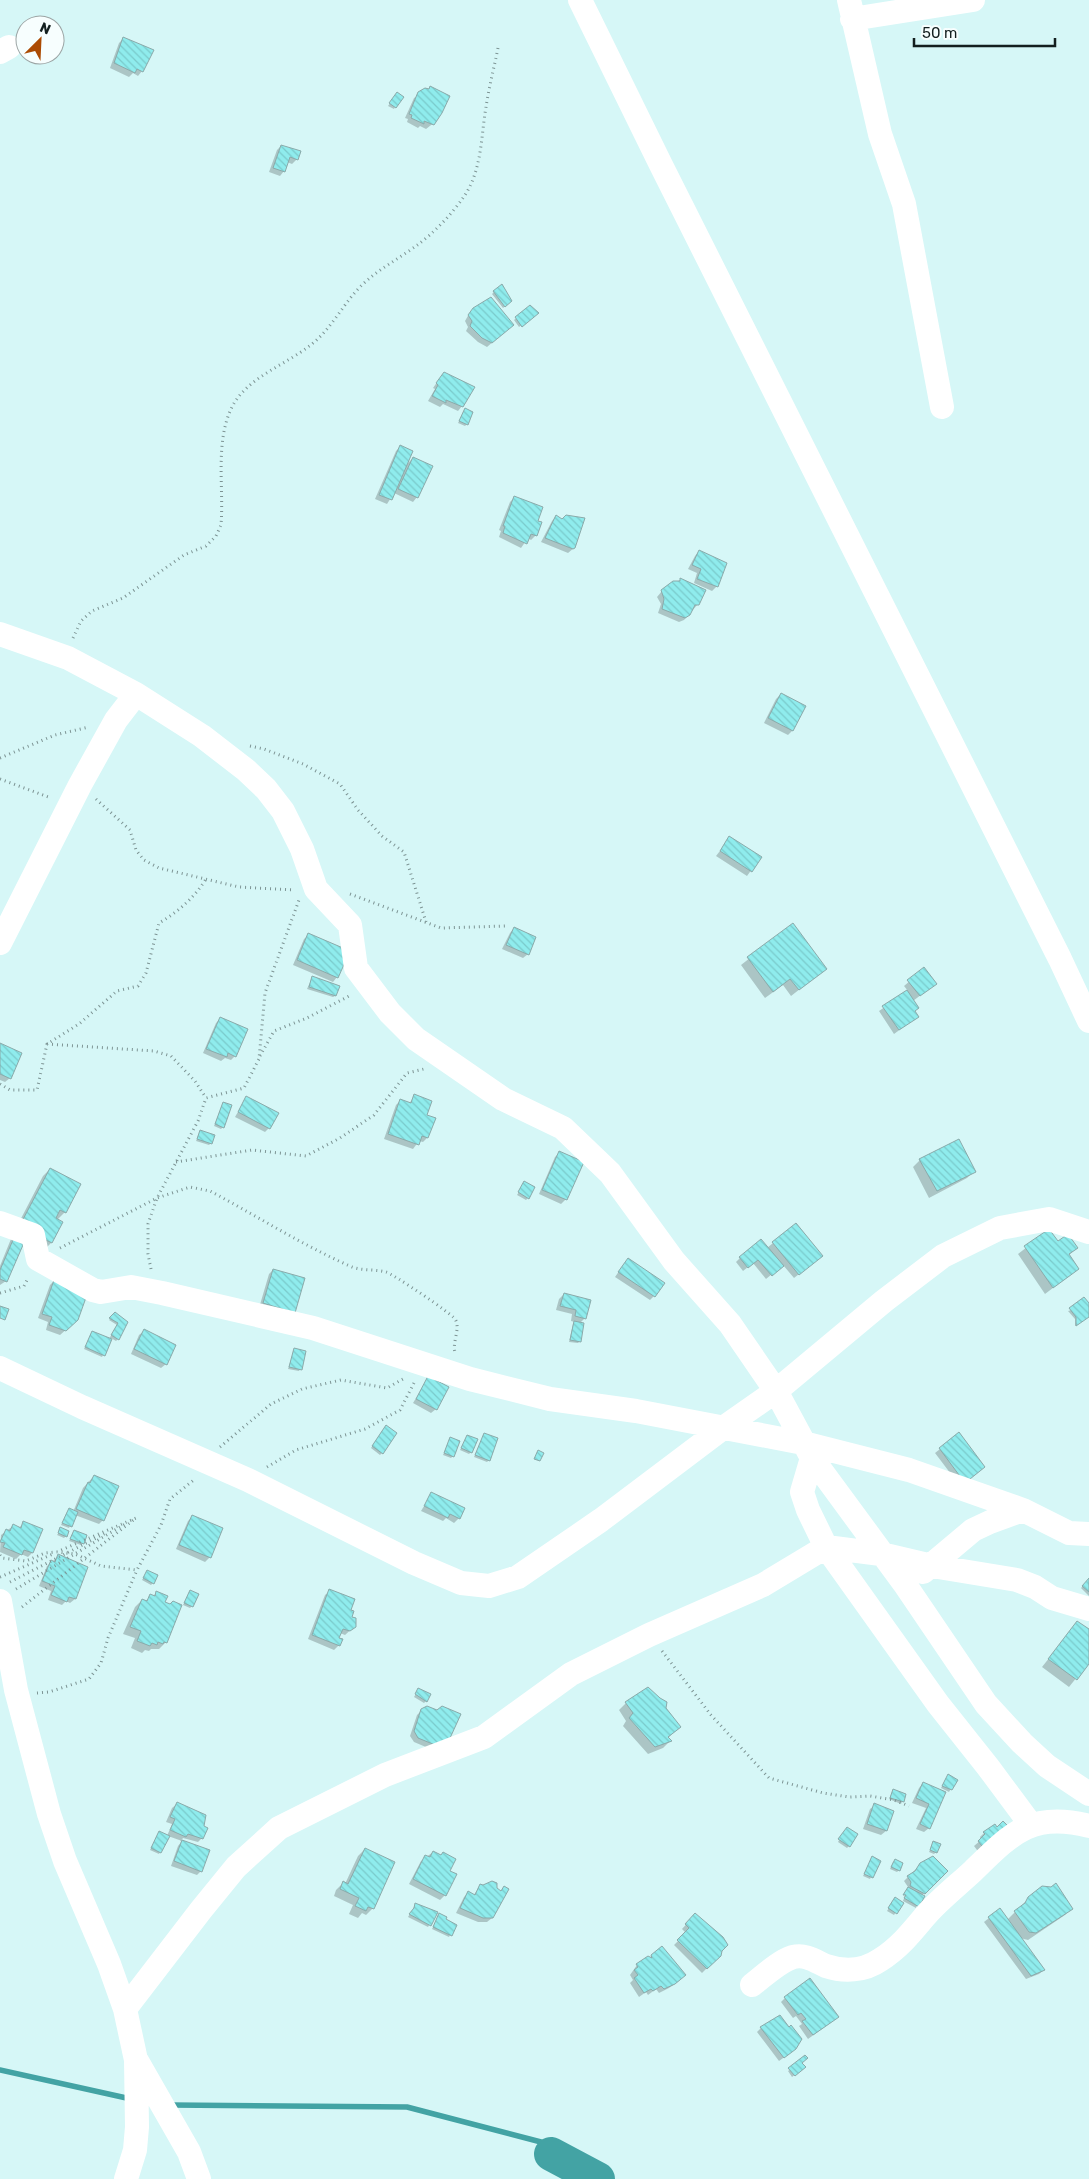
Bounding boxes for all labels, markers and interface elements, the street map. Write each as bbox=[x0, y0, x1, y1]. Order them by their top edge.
north arrow bbox=[15, 15, 65, 65]
scale bar bbox=[914, 15, 1055, 47]
text: N bbox=[37, 19, 53, 38]
text: 50 m bbox=[922, 24, 957, 42]

